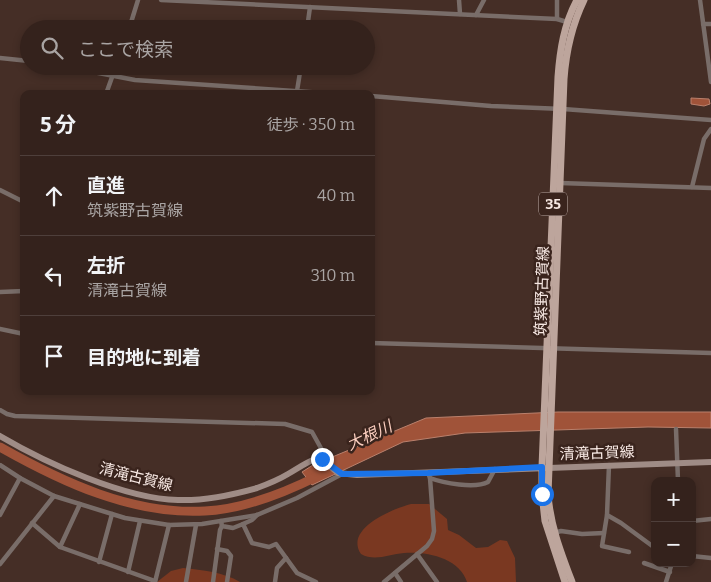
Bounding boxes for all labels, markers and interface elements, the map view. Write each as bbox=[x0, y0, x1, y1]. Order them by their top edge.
search box bbox=[20, 20, 375, 75]
icon: search bbox=[38, 34, 66, 62]
text: ここで検索 bbox=[78, 38, 173, 61]
text: 5 分 bbox=[40, 112, 76, 138]
text: 徒歩 · 350 m bbox=[267, 115, 355, 134]
text: 直進 bbox=[87, 174, 125, 197]
icon: ahead bbox=[40, 182, 68, 210]
text: 40 m bbox=[317, 186, 355, 205]
road number: 35 bbox=[539, 192, 567, 215]
text: 筑紫野古賀線 bbox=[87, 201, 183, 220]
street label: 筑紫野古賀線 bbox=[531, 246, 553, 336]
text: 左折 bbox=[87, 254, 125, 277]
icon: left bbox=[40, 262, 68, 290]
text: 310 m bbox=[311, 266, 355, 285]
text: 清滝古賀線 bbox=[87, 281, 167, 300]
icon: arrive bbox=[40, 342, 68, 370]
text: 目的地に到着 bbox=[87, 346, 201, 369]
water label: 大根川 bbox=[343, 416, 397, 454]
street label: 清滝古賀線 bbox=[559, 443, 635, 463]
route end bbox=[311, 448, 334, 471]
street label: 清滝古賀線 bbox=[97, 459, 175, 495]
map controls bbox=[651, 477, 696, 567]
button: + bbox=[651, 477, 696, 522]
route start bbox=[531, 483, 554, 506]
button: − bbox=[651, 522, 696, 567]

